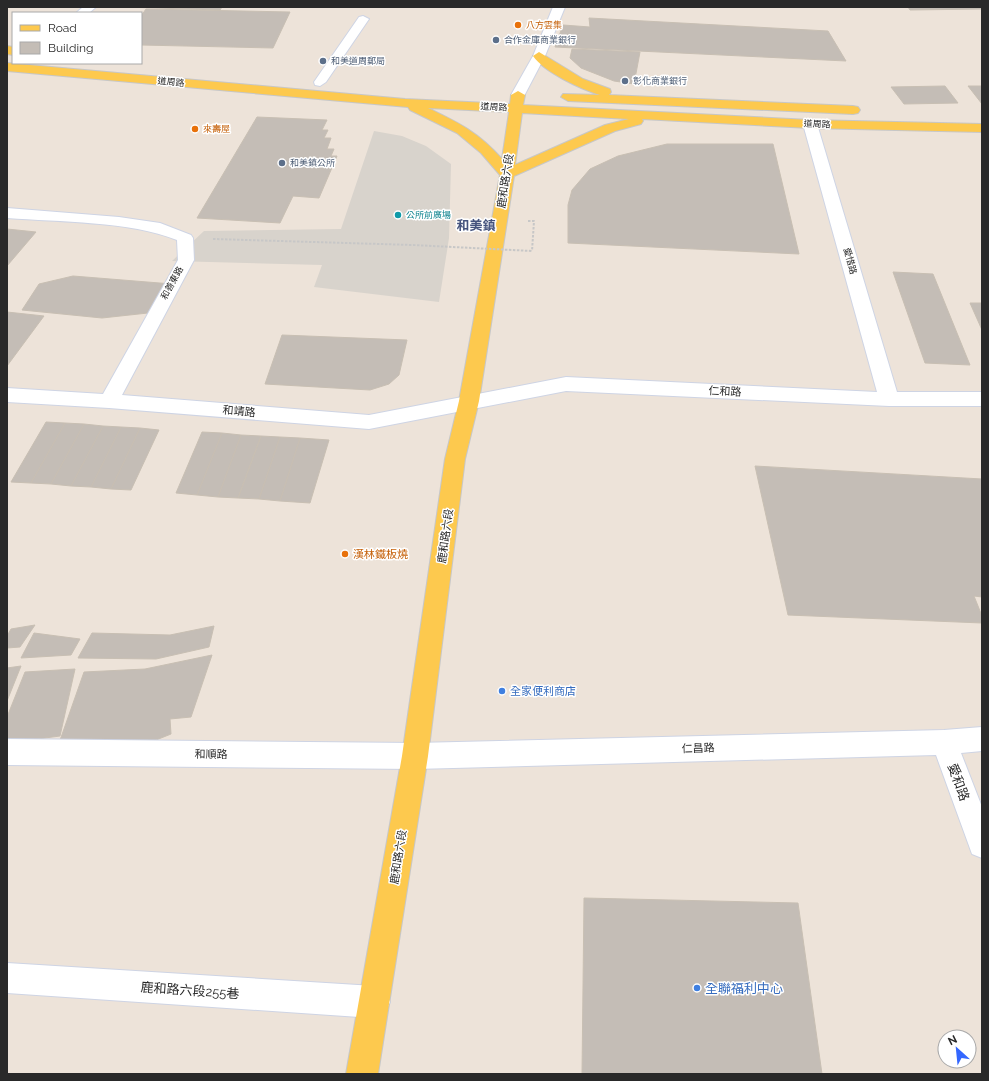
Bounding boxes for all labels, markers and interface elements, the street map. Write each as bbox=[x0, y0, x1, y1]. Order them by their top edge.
legend bbox=[12, 12, 142, 64]
marker: 八方雲集 bbox=[513, 20, 523, 30]
place label: 八方雲集 bbox=[526, 20, 562, 30]
text: Road bbox=[48, 21, 77, 35]
marker: 合作金庫商業銀行 bbox=[491, 35, 501, 45]
place label: 合作金庫商業銀行 bbox=[504, 35, 576, 45]
text: Building bbox=[48, 41, 94, 55]
marker: 和美道周郵局 bbox=[318, 56, 328, 66]
place label: 和美道周郵局 bbox=[331, 56, 385, 66]
place label: 彰化商業銀行 bbox=[633, 75, 687, 86]
street label: 道周路 bbox=[157, 76, 185, 88]
marker: 彰化商業銀行 bbox=[620, 76, 630, 86]
street label: 道周路 bbox=[480, 101, 508, 113]
street label: 道周路 bbox=[803, 119, 831, 129]
marker: 來壽屋 bbox=[190, 124, 200, 134]
place label: 來壽屋 bbox=[203, 124, 230, 134]
street label: 鹿和路六段 bbox=[495, 153, 516, 209]
place label: 和美鎮公所 bbox=[290, 157, 335, 168]
marker: 和美鎮公所 bbox=[277, 158, 287, 168]
marker: 公所前廣場 bbox=[393, 210, 403, 220]
place label: 公所前廣場 bbox=[406, 210, 451, 220]
district label: 和美鎮 bbox=[456, 218, 496, 233]
street label: 愛惜路 bbox=[841, 247, 859, 275]
street label: 和善東路 bbox=[159, 265, 185, 301]
street label: 仁和路 bbox=[708, 384, 742, 399]
street label: 和靖路 bbox=[222, 404, 256, 419]
street label: 鹿和路六段 bbox=[435, 508, 456, 564]
place label: 漢林鐵板燒 bbox=[353, 548, 408, 561]
marker: 漢林鐵板燒 bbox=[340, 549, 350, 559]
place label: 全家便利商店 bbox=[510, 685, 576, 698]
marker: 全家便利商店 bbox=[497, 686, 507, 696]
street label: 仁昌路 bbox=[681, 741, 715, 756]
street label: 和順路 bbox=[194, 748, 228, 761]
street label: 愛和路 bbox=[945, 761, 972, 803]
street label: 鹿和路六段 bbox=[388, 829, 409, 885]
street label: 鹿和路六段255巷 bbox=[140, 980, 240, 1001]
place label: 全聯福利中心 bbox=[705, 981, 783, 996]
marker: 全聯福利中心 bbox=[692, 983, 702, 993]
north arrow bbox=[937, 1029, 977, 1069]
text: N bbox=[946, 1033, 959, 1048]

